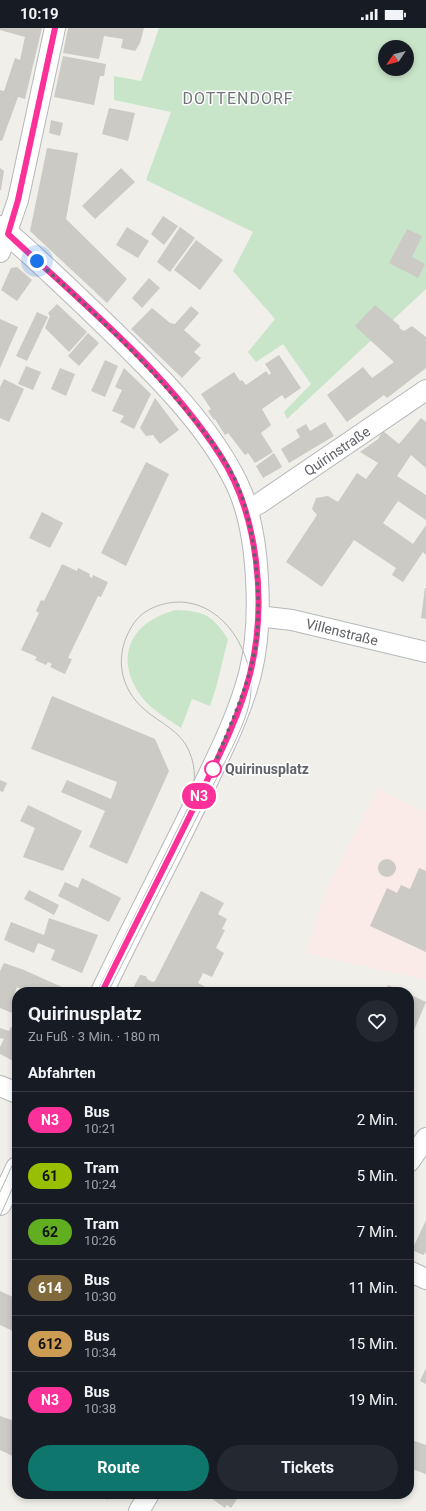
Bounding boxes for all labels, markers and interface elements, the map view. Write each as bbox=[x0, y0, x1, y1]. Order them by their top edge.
text: 10:19 bbox=[20, 5, 59, 23]
north arrow bbox=[378, 40, 414, 76]
map controls bbox=[378, 40, 414, 76]
district label: DOTTENDORF bbox=[182, 89, 294, 108]
your location bbox=[27, 251, 47, 271]
street label: Quirinstraße bbox=[301, 423, 373, 479]
street label: Villenstraße bbox=[304, 615, 380, 649]
marker: Quirinusplatz bbox=[204, 760, 222, 778]
place label: Quirinusplatz bbox=[225, 761, 309, 777]
line badge: N3 bbox=[181, 783, 217, 809]
text: N3 bbox=[190, 788, 208, 804]
button: heart bbox=[356, 1000, 398, 1042]
text: Quirinusplatz bbox=[28, 1002, 142, 1025]
text: Zu Fuß · 3 Min. · 180 m bbox=[28, 1029, 160, 1044]
text: Abfahrten bbox=[28, 1064, 96, 1082]
text: Bus bbox=[84, 1103, 110, 1121]
text: 2 Min. bbox=[357, 1111, 398, 1129]
text: N3 bbox=[41, 1112, 59, 1128]
text: 10:21 bbox=[84, 1121, 116, 1136]
text: Tram bbox=[84, 1159, 119, 1177]
text: 5 Min. bbox=[357, 1167, 398, 1185]
text: 61 bbox=[42, 1168, 58, 1184]
text: 10:24 bbox=[84, 1177, 116, 1192]
text: Tram bbox=[84, 1215, 119, 1233]
text: 7 Min. bbox=[357, 1223, 398, 1241]
text: 62 bbox=[42, 1224, 58, 1240]
text: 10:26 bbox=[84, 1233, 116, 1248]
text: Bus bbox=[84, 1271, 110, 1289]
text: 11 Min. bbox=[348, 1279, 398, 1297]
text: 614 bbox=[38, 1280, 62, 1296]
text: 10:30 bbox=[84, 1289, 116, 1304]
text: Bus bbox=[84, 1327, 110, 1345]
text: 15 Min. bbox=[348, 1335, 398, 1353]
text: 612 bbox=[38, 1336, 62, 1352]
text: 10:34 bbox=[84, 1345, 116, 1360]
text: Bus bbox=[84, 1383, 110, 1401]
text: 19 Min. bbox=[348, 1391, 398, 1409]
text: N3 bbox=[41, 1392, 59, 1408]
text: 10:38 bbox=[84, 1401, 116, 1416]
button: Route bbox=[28, 1445, 209, 1491]
button: Tickets bbox=[217, 1445, 398, 1491]

